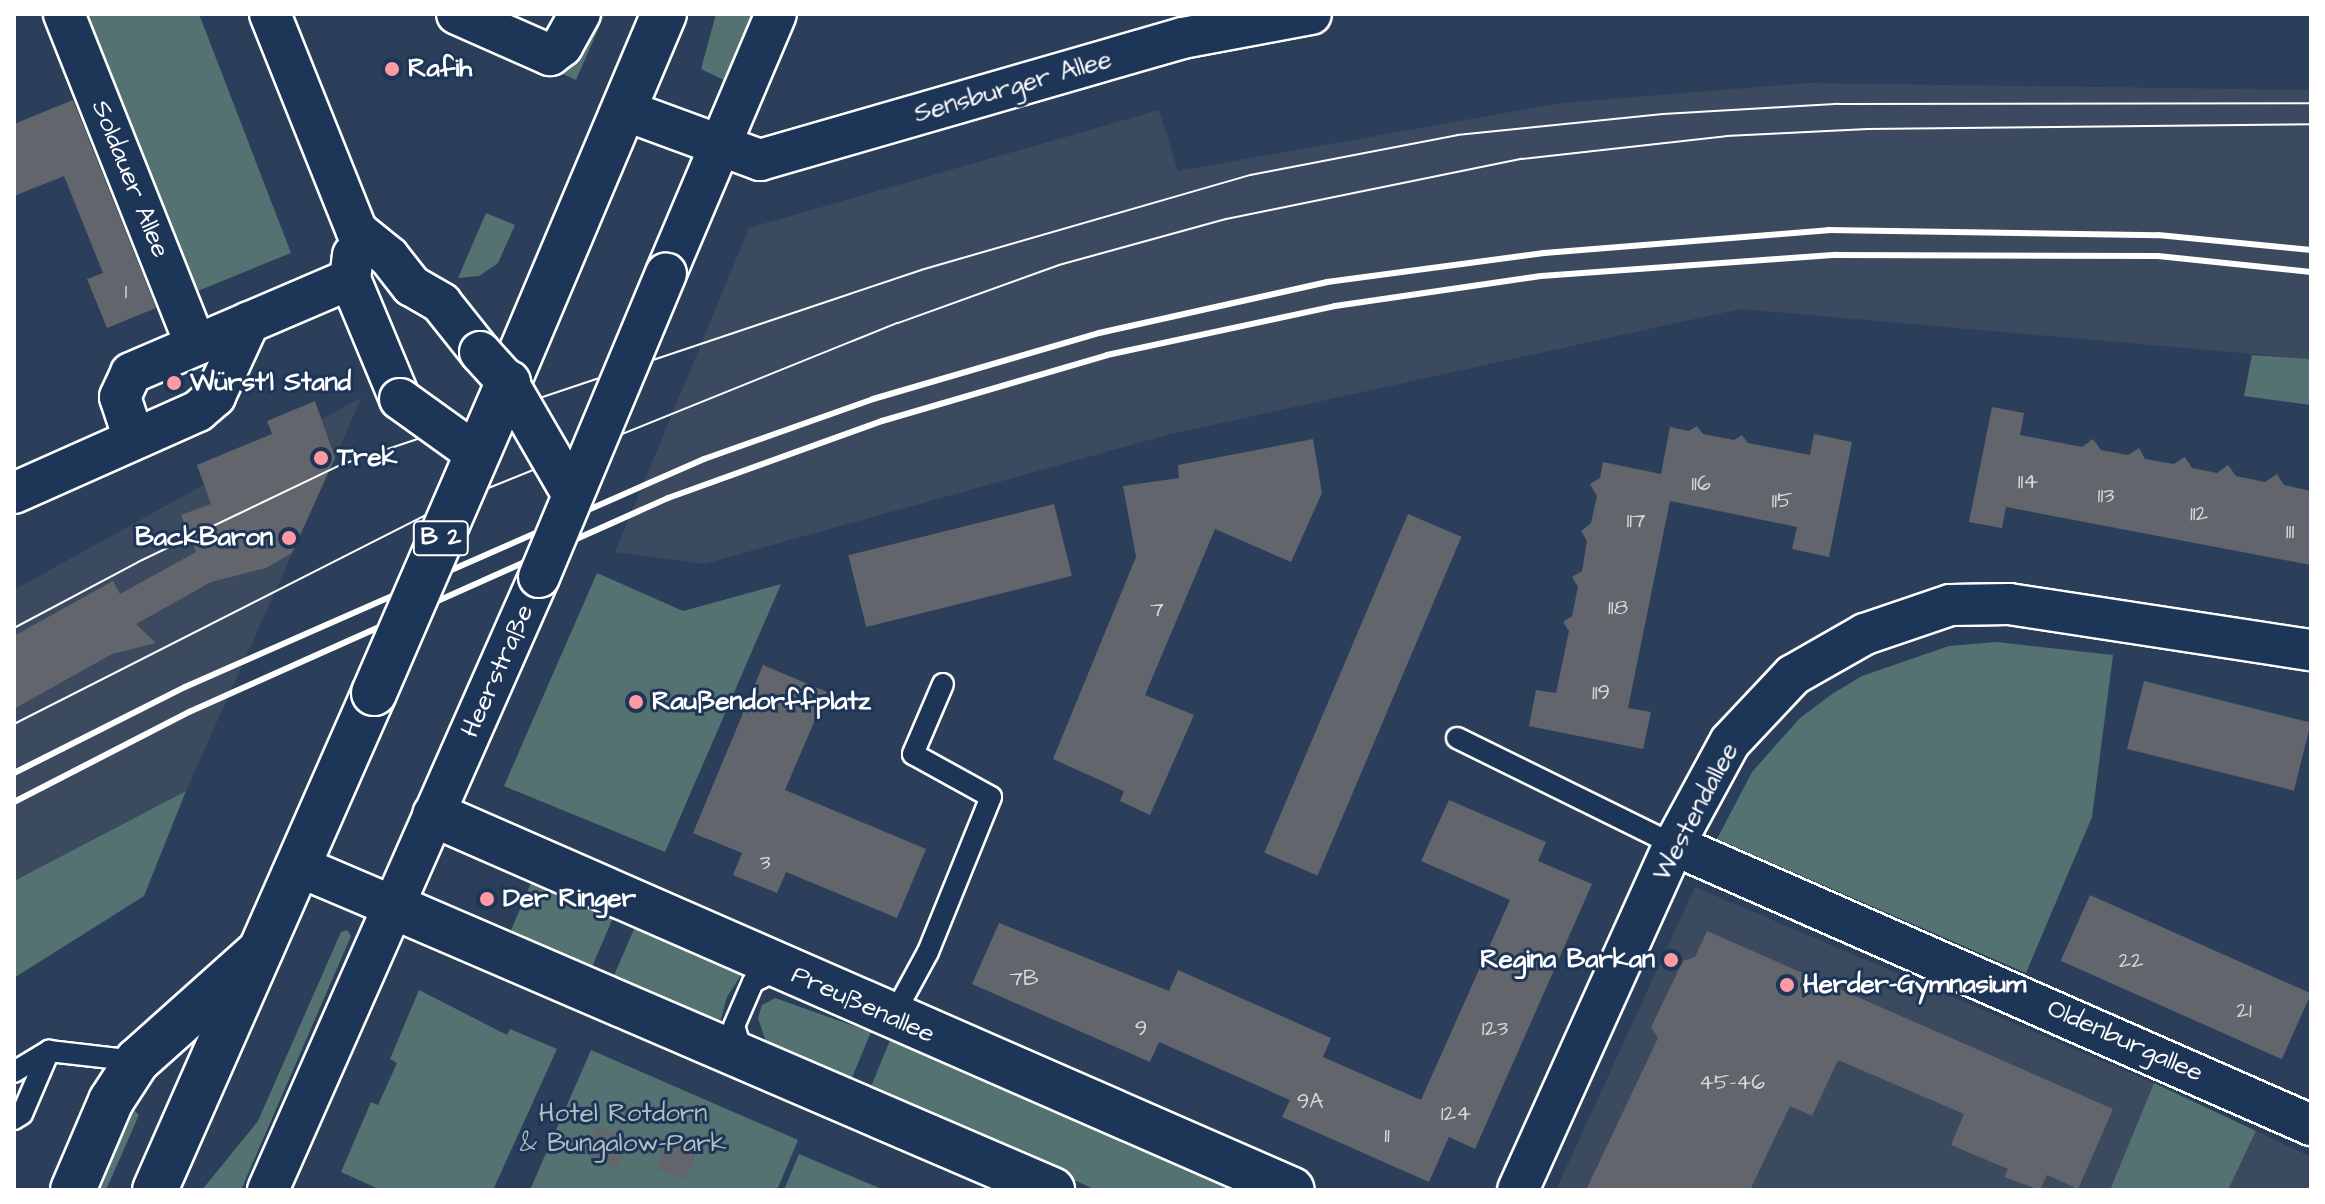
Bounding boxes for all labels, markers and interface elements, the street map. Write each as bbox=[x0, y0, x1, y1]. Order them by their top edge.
street label: Sensburger Allee bbox=[911, 44, 1115, 130]
place label: Rafih bbox=[408, 53, 472, 85]
marker: Rafih bbox=[383, 60, 401, 78]
street label: Soldauer Allee bbox=[84, 96, 176, 262]
house number: 1 bbox=[125, 279, 127, 305]
place label: Würst'l Stand bbox=[190, 367, 351, 399]
marker: Würst'l Stand bbox=[165, 374, 183, 392]
place label: Trek bbox=[337, 442, 398, 474]
marker: Trek bbox=[312, 449, 330, 467]
house number: 114 bbox=[2018, 469, 2038, 495]
house number: 116 bbox=[1691, 471, 1711, 497]
house number: 113 bbox=[2098, 483, 2114, 509]
house number: 115 bbox=[1771, 488, 1793, 514]
house number: 112 bbox=[2190, 501, 2208, 527]
house number: 117 bbox=[1626, 508, 1646, 534]
road number: B 2 bbox=[411, 518, 471, 558]
house number: 111 bbox=[2286, 519, 2294, 545]
place label: BackBaron bbox=[135, 522, 273, 554]
marker: BackBaron bbox=[280, 529, 298, 547]
house number: 118 bbox=[1608, 595, 1628, 621]
house number: 7 bbox=[1150, 597, 1164, 623]
street label: Heerstraße bbox=[455, 600, 541, 742]
house number: 119 bbox=[1592, 680, 1610, 706]
place label: Raußendorffplatz bbox=[652, 686, 871, 718]
marker: Raußendorffplatz bbox=[627, 693, 645, 711]
street label: Westendallee bbox=[1647, 738, 1745, 886]
house number: 3 bbox=[759, 850, 771, 876]
place label: Der Ringer bbox=[503, 883, 636, 915]
marker: Der Ringer bbox=[478, 890, 496, 908]
place label: Regina Barkan bbox=[1480, 944, 1655, 976]
house number: 22 bbox=[2118, 948, 2144, 974]
marker: Regina Barkan bbox=[1662, 951, 1680, 969]
street label: Preußenallee bbox=[787, 960, 939, 1050]
house number: 7B bbox=[1009, 966, 1039, 992]
place label: Herder-Gymnasium bbox=[1803, 969, 2026, 1001]
marker: Herder-Gymnasium bbox=[1778, 976, 1796, 994]
street label: Oldenburgallee bbox=[2042, 993, 2208, 1089]
house number: 21 bbox=[2236, 998, 2252, 1024]
house number: 9 bbox=[1135, 1016, 1147, 1042]
house number: 123 bbox=[1482, 1016, 1508, 1042]
house number: 45-46 bbox=[1699, 1070, 1765, 1096]
house number: 9A bbox=[1297, 1089, 1323, 1115]
park label: Hotel Rotdorn & Bungalow-Park bbox=[519, 1098, 727, 1160]
house number: 124 bbox=[1441, 1101, 1471, 1127]
house number: 11 bbox=[1384, 1123, 1390, 1149]

